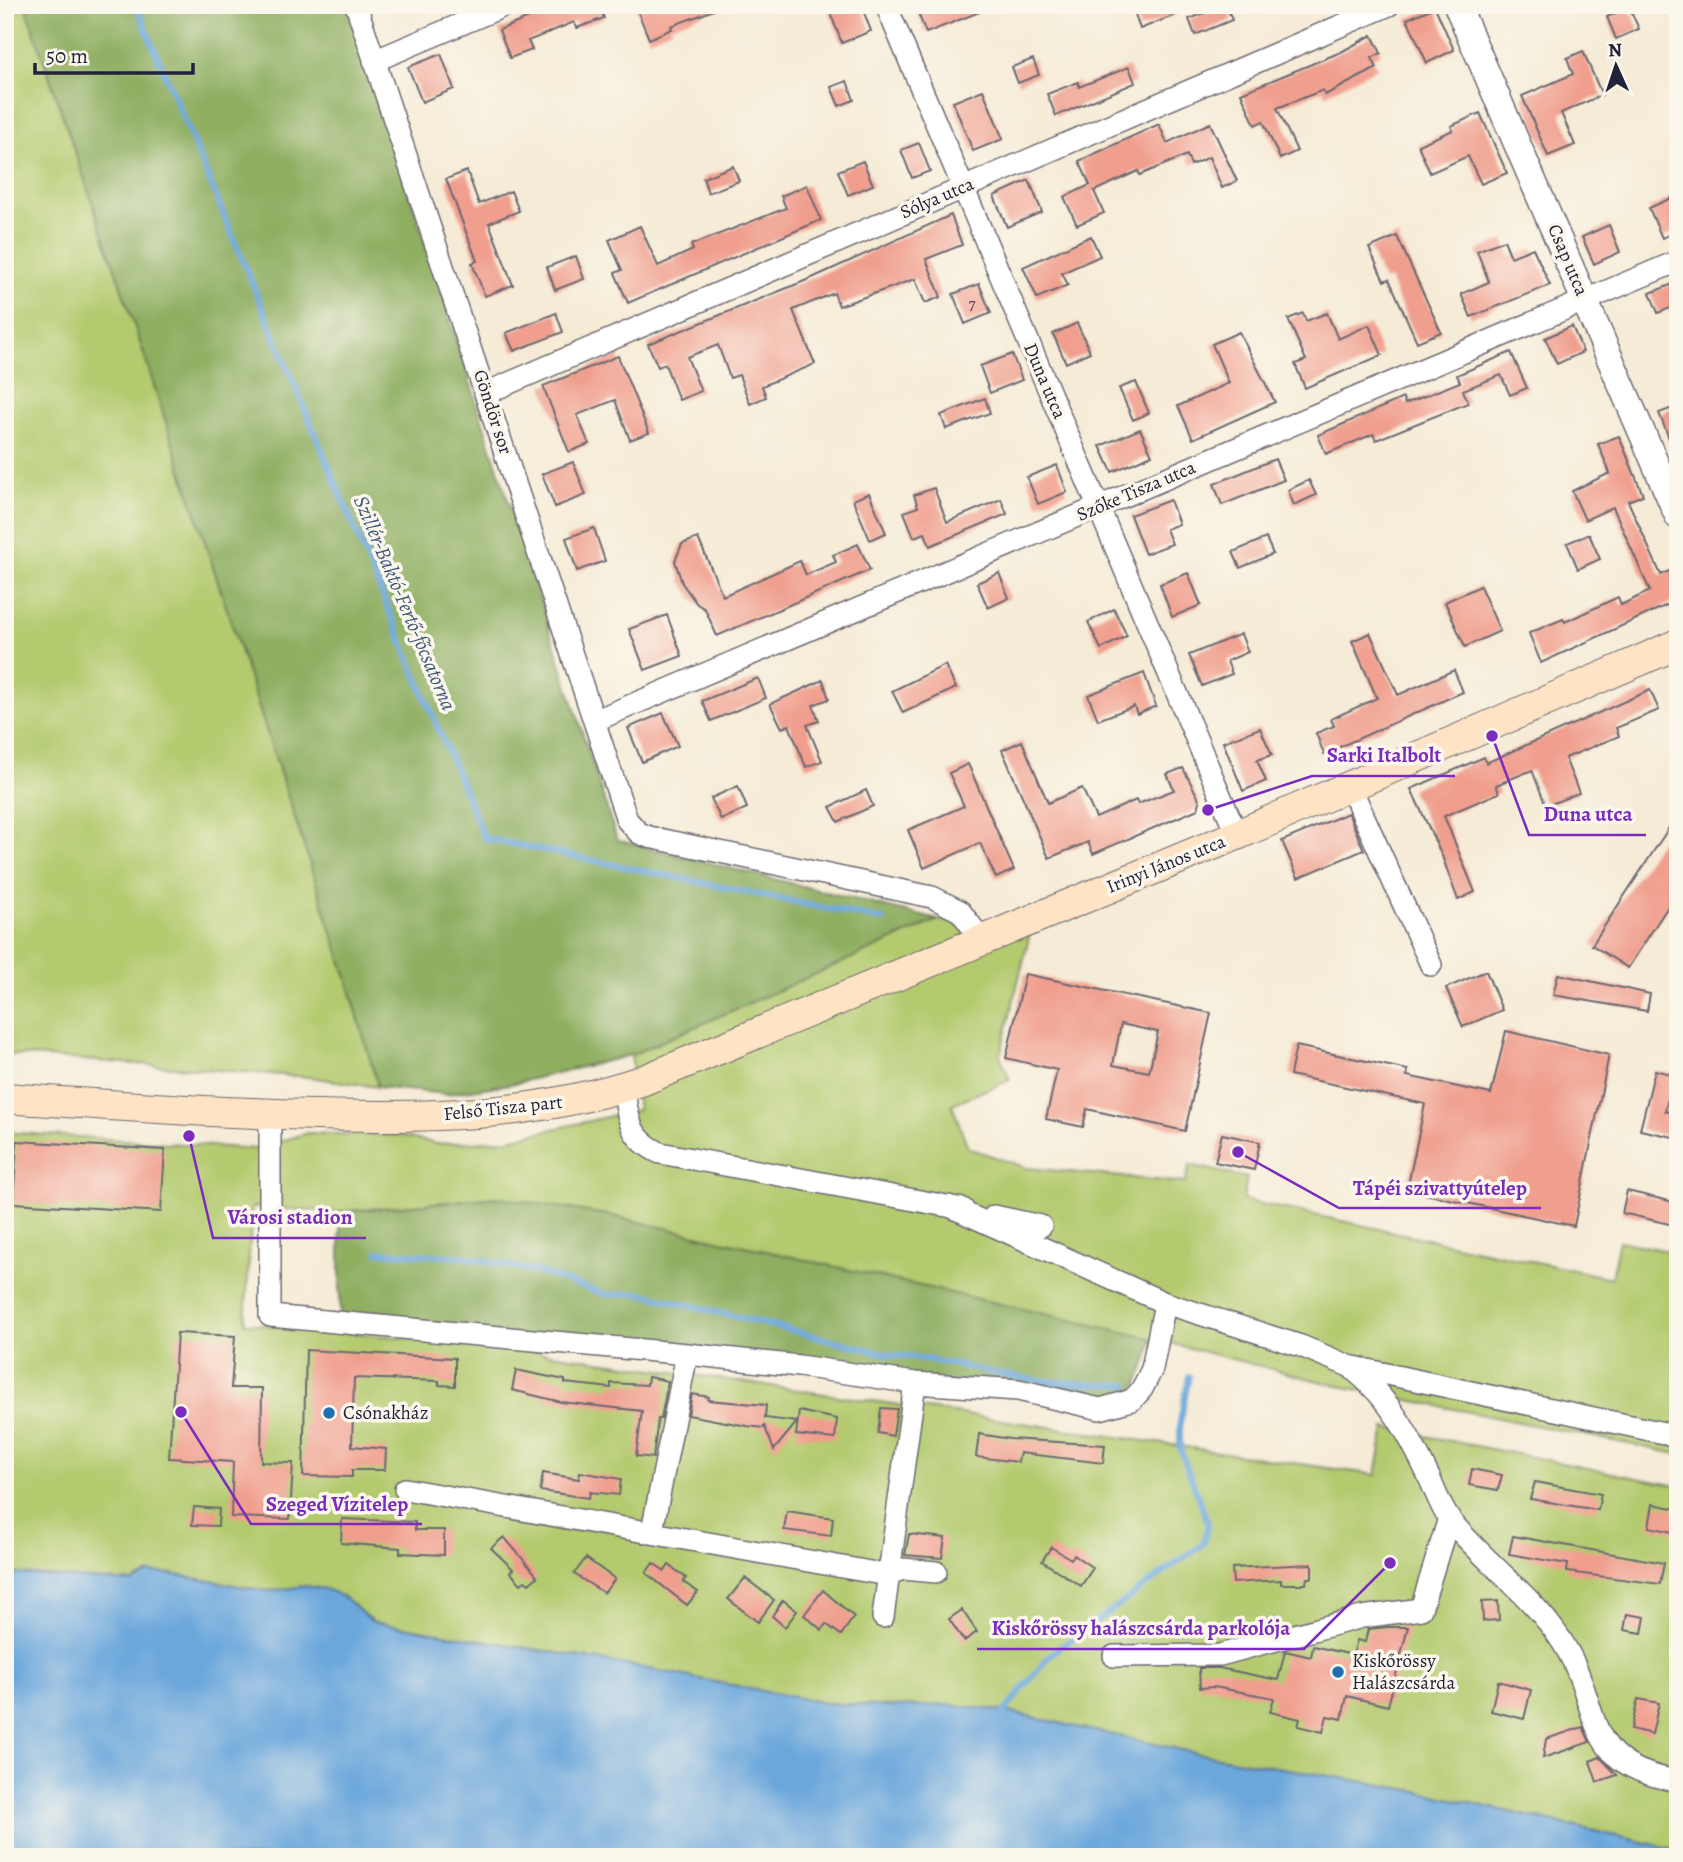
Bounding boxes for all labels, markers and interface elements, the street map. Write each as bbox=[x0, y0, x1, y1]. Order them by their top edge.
scale bar bbox=[35, 32, 192, 76]
north arrow bbox=[1582, 32, 1652, 102]
text: N bbox=[1608, 37, 1623, 63]
text: 50 m bbox=[46, 42, 88, 70]
street label: Sólya utca bbox=[896, 171, 978, 225]
street label: Csap utca bbox=[1541, 220, 1595, 300]
house number: 7 bbox=[969, 293, 976, 315]
street label: Duna utca bbox=[1017, 339, 1073, 423]
street label: Göndör sor bbox=[467, 366, 519, 458]
street label: Szőke Tisza utca bbox=[1072, 454, 1200, 528]
water label: Szillér-Baktó-Fertő-főcsatorna bbox=[347, 491, 463, 715]
callout: Sarki Italbolt bbox=[1312, 734, 1455, 776]
text: Sarki Italbolt bbox=[1327, 741, 1441, 769]
callout: Duna utca bbox=[1529, 793, 1646, 835]
text: Duna utca bbox=[1543, 800, 1633, 828]
street label: Irinyi János utca bbox=[1103, 828, 1229, 900]
street label: Felső Tisza part bbox=[442, 1089, 564, 1127]
callout: Tápéi szivattyútelep bbox=[1339, 1166, 1541, 1208]
text: Tápéi szivattyútelep bbox=[1353, 1174, 1527, 1202]
callout: Városi stadion bbox=[213, 1196, 366, 1238]
text: Városi stadion bbox=[226, 1203, 353, 1231]
place label: Csónakház bbox=[343, 1400, 428, 1426]
marker: Csónakház bbox=[321, 1405, 337, 1421]
callout: Szeged Vízitelep bbox=[251, 1482, 422, 1524]
text: Szeged Vízitelep bbox=[266, 1490, 408, 1518]
callout: Kiskőrössy halászcsárda parkolója bbox=[977, 1607, 1304, 1649]
text: Kiskőrössy halászcsárda parkolója bbox=[992, 1614, 1291, 1642]
place label: Kiskőrössy Halászcsárda bbox=[1352, 1648, 1456, 1696]
marker: Kiskőrössy Halászcsárda bbox=[1330, 1664, 1346, 1680]

